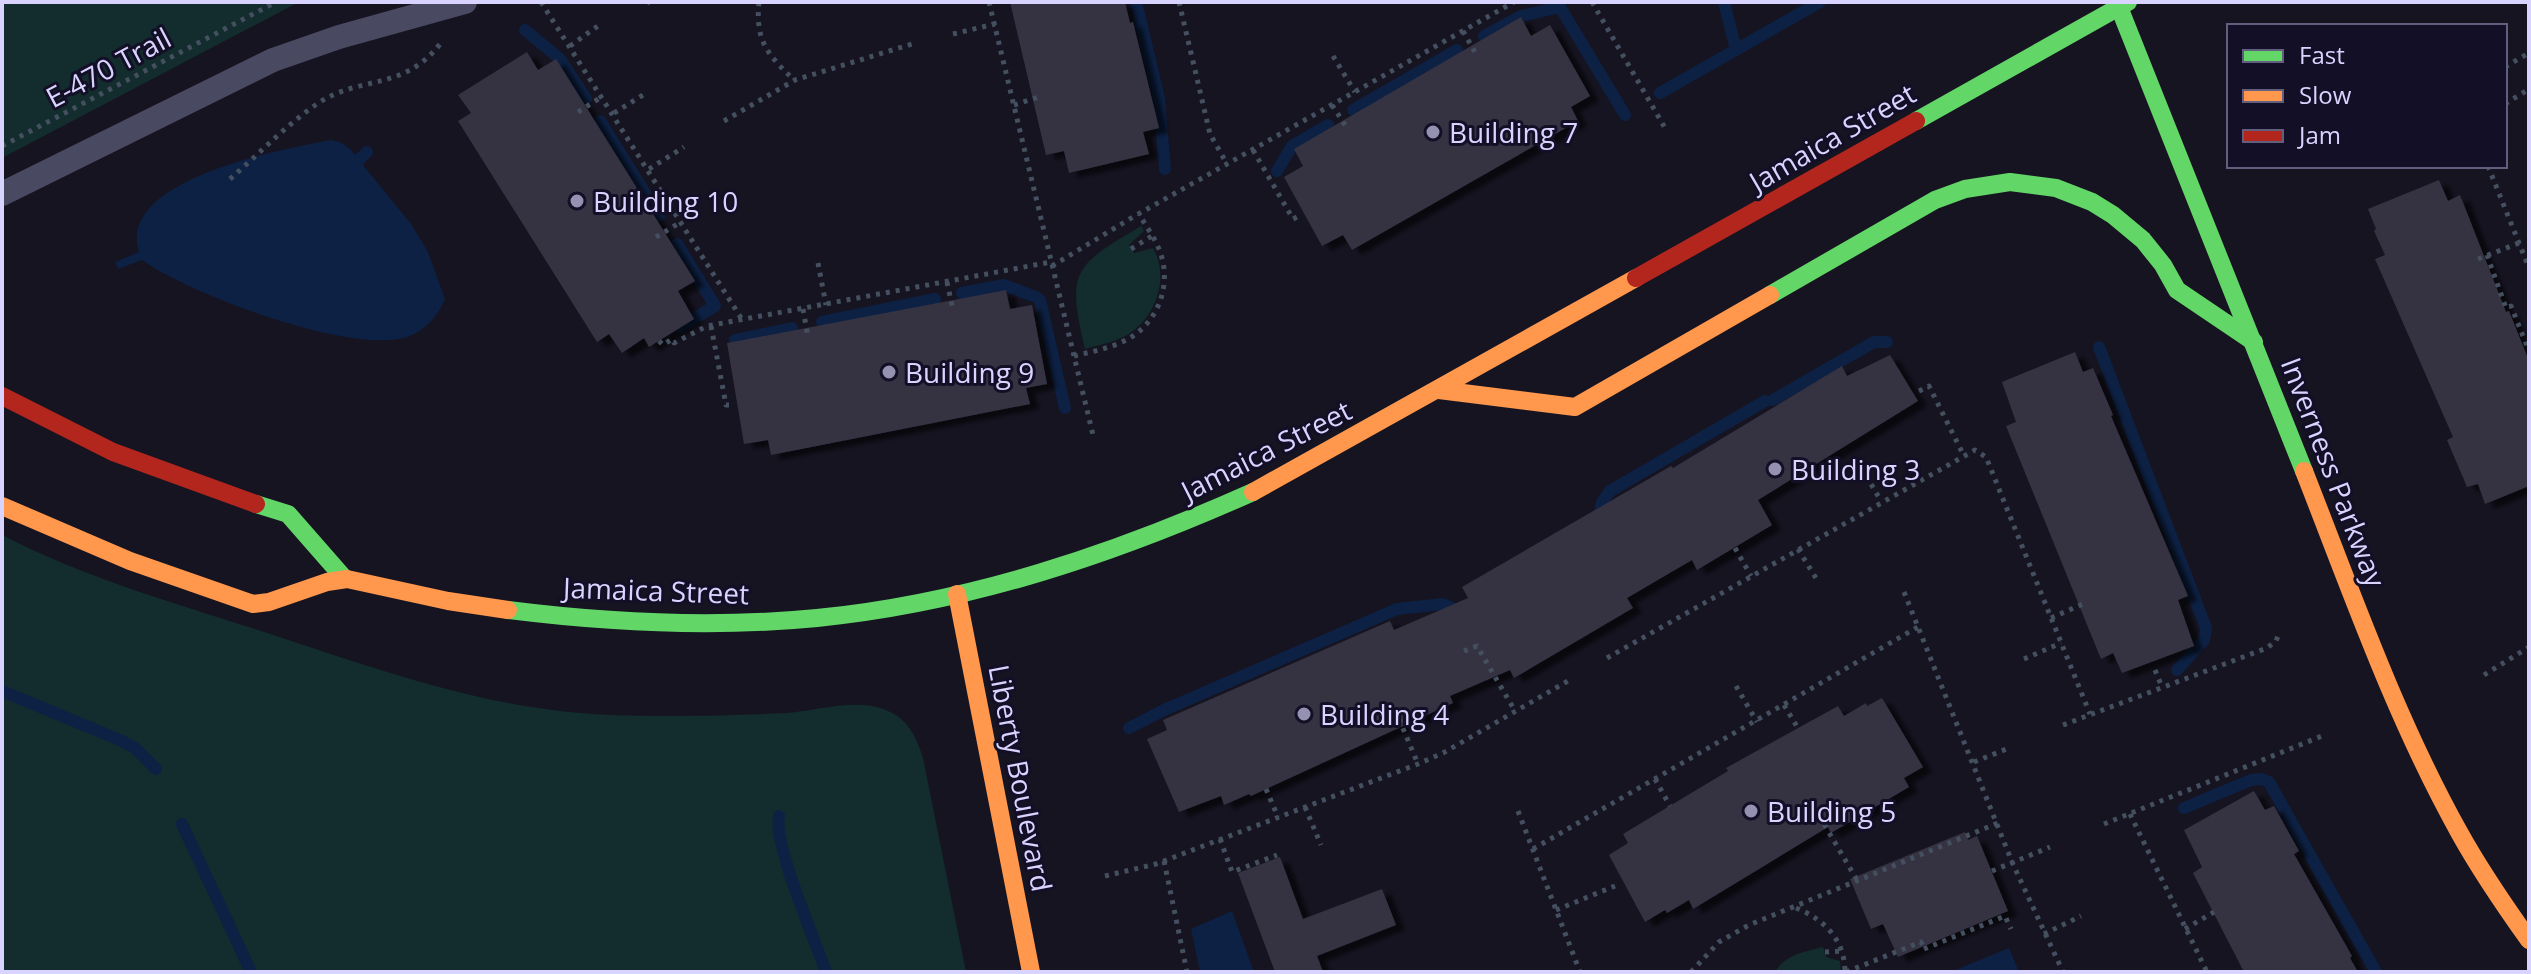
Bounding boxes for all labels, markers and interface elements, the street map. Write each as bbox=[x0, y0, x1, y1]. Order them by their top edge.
street label: E-470 Trail bbox=[39, 18, 177, 116]
legend bbox=[2227, 24, 2507, 168]
text: Fast bbox=[2299, 38, 2345, 71]
street label: Jamaica Street bbox=[1739, 74, 1922, 201]
text: Slow bbox=[2299, 78, 2352, 111]
place label: Building 7 bbox=[1449, 113, 1578, 151]
text: Jam bbox=[2297, 118, 2341, 151]
marker: Building 7 bbox=[1424, 123, 1442, 141]
place label: Building 10 bbox=[593, 182, 738, 220]
marker: Building 10 bbox=[568, 192, 586, 210]
street label: Inverness Parkway bbox=[2273, 352, 2396, 593]
place label: Building 9 bbox=[905, 353, 1034, 391]
marker: Building 9 bbox=[880, 363, 898, 381]
street label: Jamaica Street bbox=[1172, 391, 1358, 511]
place label: Building 3 bbox=[1791, 450, 1920, 488]
marker: Building 3 bbox=[1766, 460, 1784, 478]
street label: Jamaica Street bbox=[559, 568, 750, 612]
street label: Liberty Boulevard bbox=[980, 661, 1062, 895]
place label: Building 4 bbox=[1320, 695, 1449, 733]
marker: Building 4 bbox=[1295, 705, 1313, 723]
place label: Building 5 bbox=[1767, 792, 1896, 830]
marker: Building 5 bbox=[1742, 802, 1760, 820]

